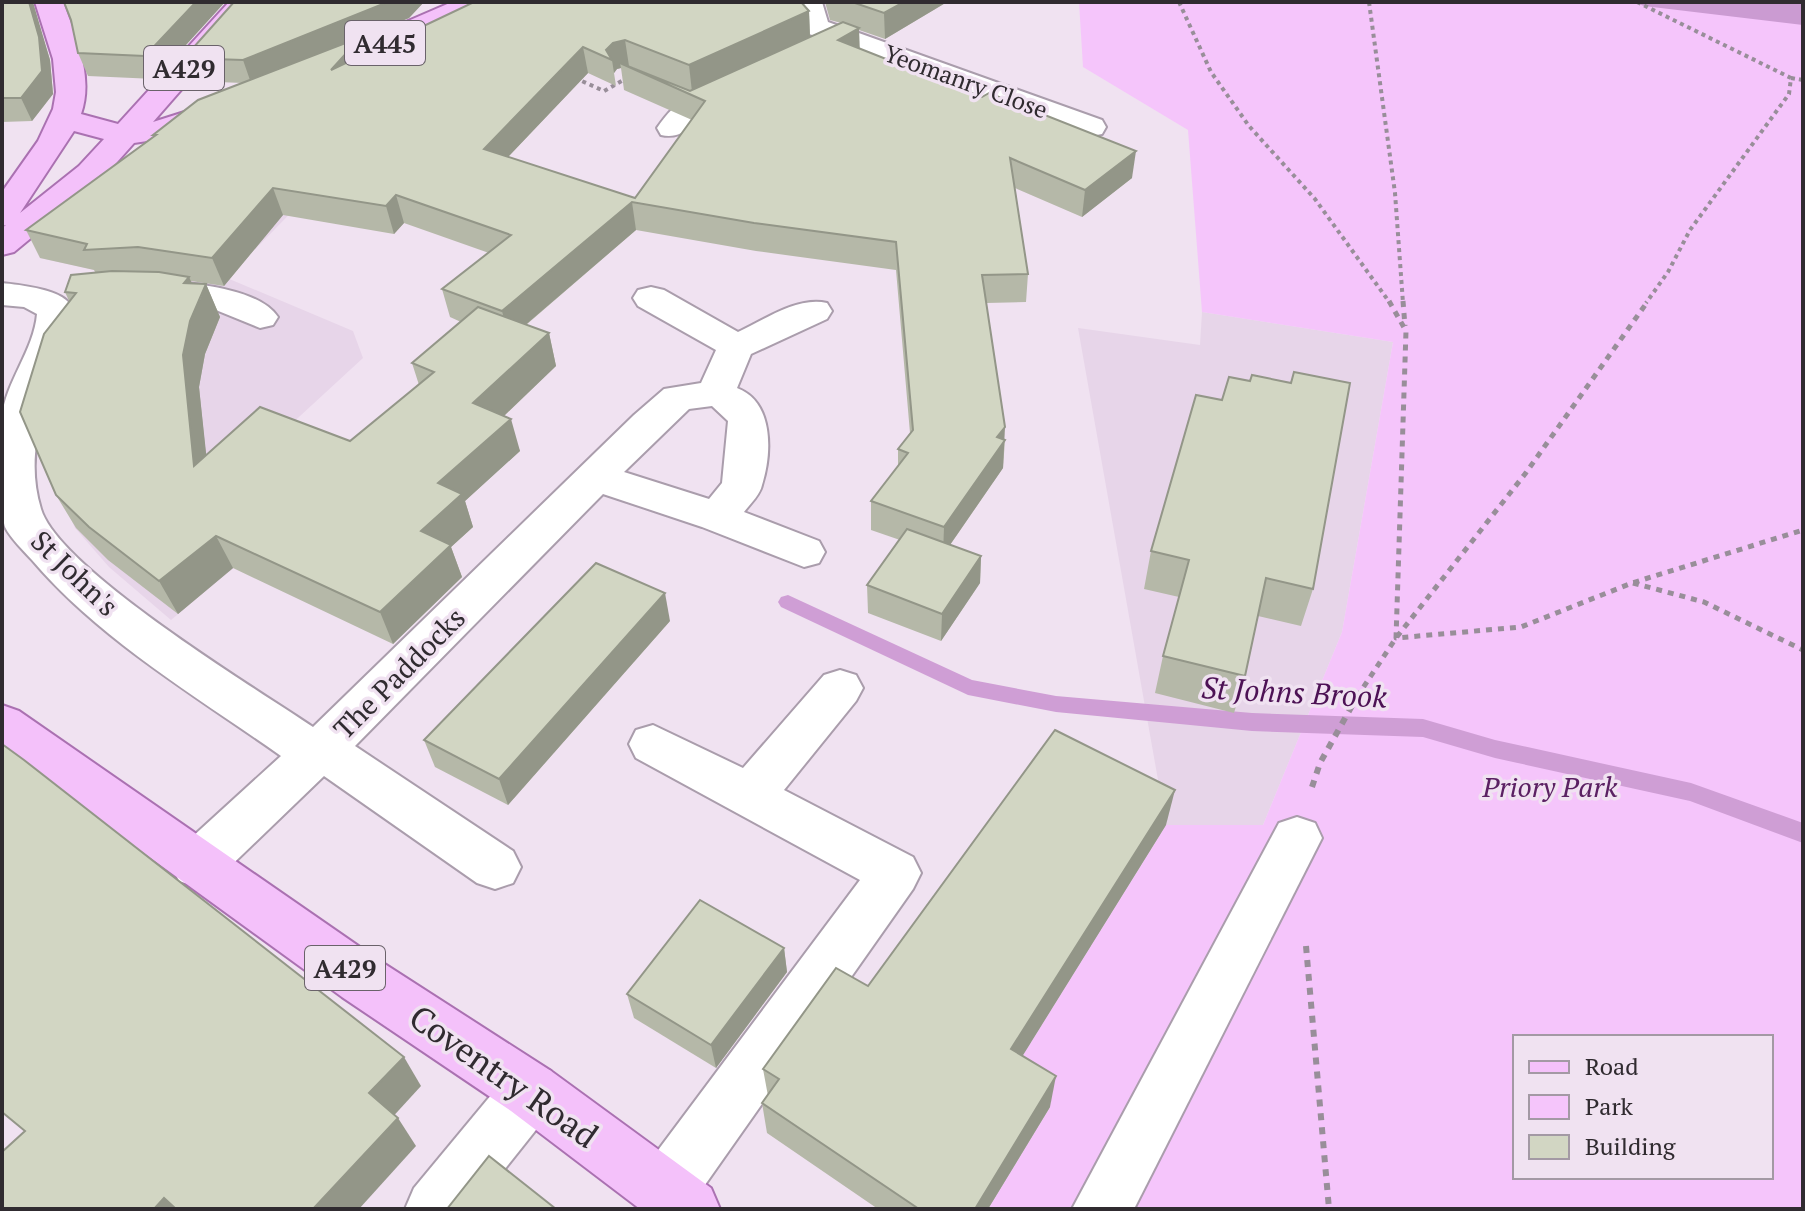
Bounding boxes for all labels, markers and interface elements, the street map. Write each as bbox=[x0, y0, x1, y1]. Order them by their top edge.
road number: A445 bbox=[345, 21, 425, 65]
street label: Yeomanry Close bbox=[880, 37, 1052, 125]
road number: A429 bbox=[144, 46, 224, 90]
street label: St John's bbox=[23, 522, 127, 624]
street label: The Paddocks bbox=[325, 599, 473, 747]
water label: St Johns Brook bbox=[1200, 667, 1388, 717]
park label: Priory Park bbox=[1482, 768, 1618, 805]
road number: A429 bbox=[305, 946, 385, 990]
street label: Coventry Road bbox=[401, 994, 607, 1158]
legend bbox=[1513, 1035, 1773, 1179]
text: Road bbox=[1585, 1050, 1639, 1082]
text: Park bbox=[1585, 1090, 1634, 1122]
text: Building bbox=[1585, 1130, 1676, 1162]

